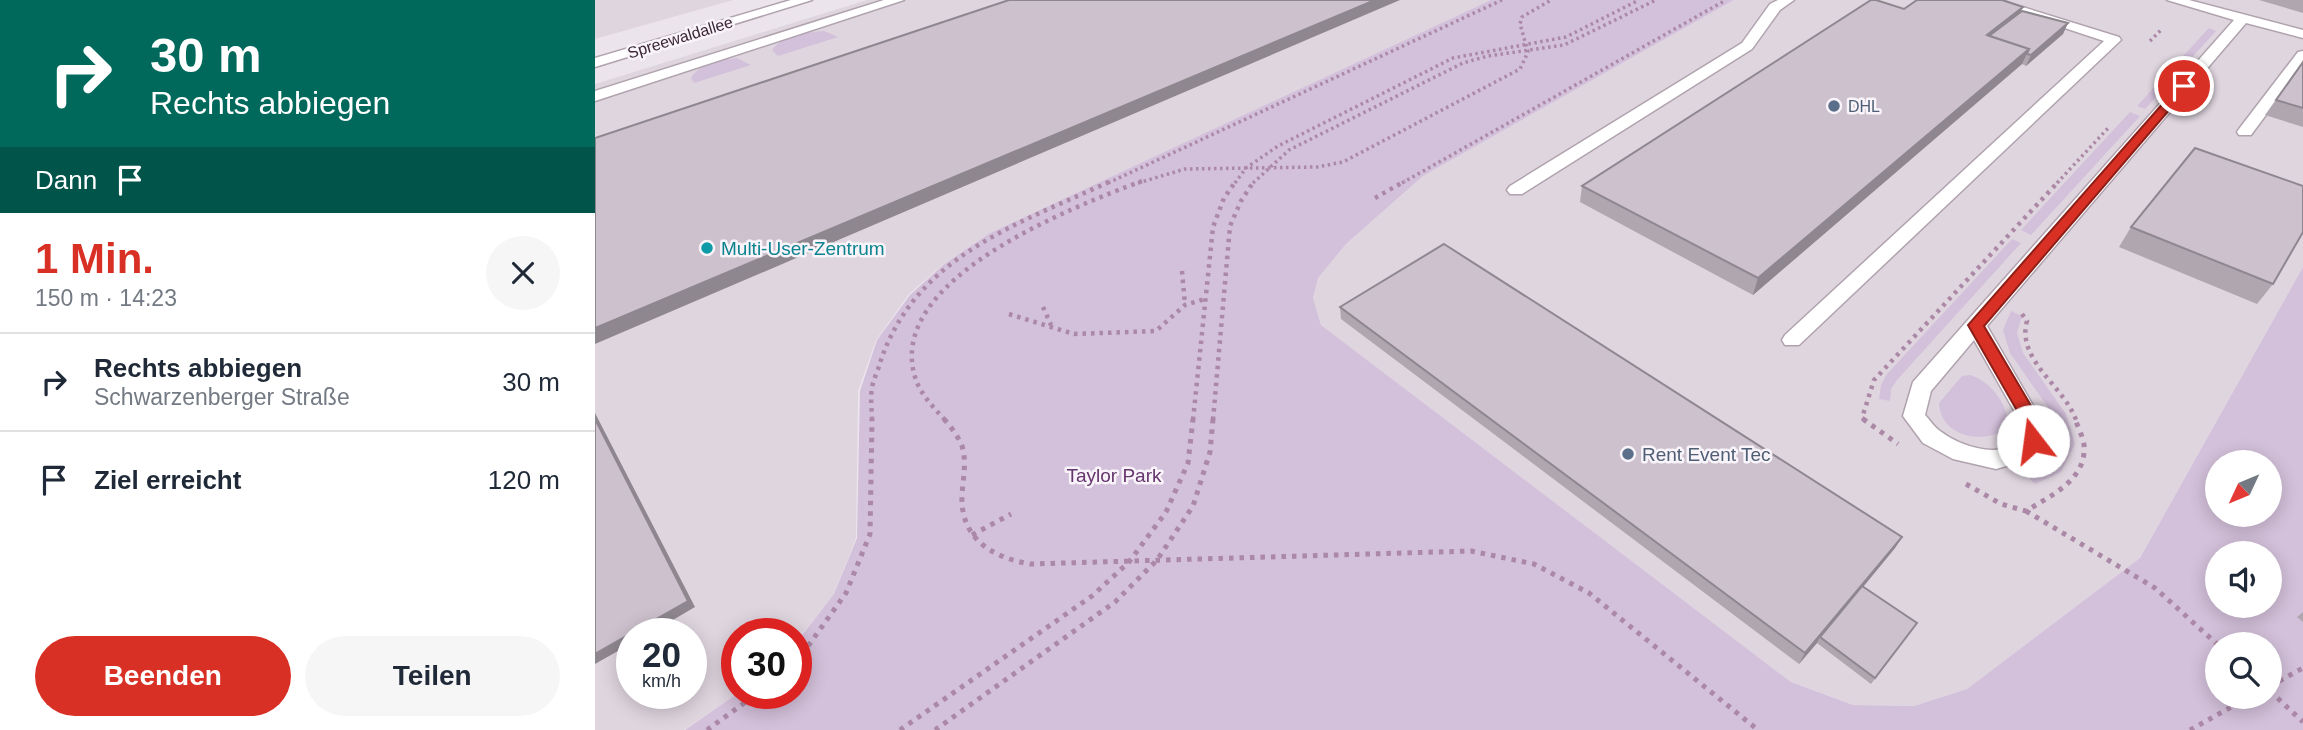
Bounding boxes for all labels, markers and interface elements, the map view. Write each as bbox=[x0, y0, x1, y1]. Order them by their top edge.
street label: Spreewaldallee bbox=[625, 13, 735, 62]
icon: right bbox=[35, 28, 126, 119]
text: 30 m bbox=[150, 28, 262, 82]
pin bbox=[2154, 56, 2214, 116]
icon: arrive bbox=[2165, 67, 2203, 105]
text: Rechts abbiegen bbox=[150, 85, 390, 121]
marker: DHL bbox=[1826, 98, 1842, 114]
place label: DHL bbox=[1848, 98, 1880, 115]
icon: arrive bbox=[111, 161, 149, 199]
text: Dann bbox=[35, 165, 97, 195]
text: 1 Min. bbox=[35, 235, 154, 282]
button: close bbox=[486, 236, 560, 310]
place label: Multi-User-Zentrum bbox=[721, 238, 885, 259]
marker: Multi-User-Zentrum bbox=[699, 240, 715, 256]
text: 150 m · 14:23 bbox=[35, 285, 177, 311]
text: Rechts abbiegen bbox=[94, 353, 302, 383]
icon: right bbox=[35, 363, 73, 401]
text: 30 m bbox=[502, 367, 560, 397]
text: Schwarzenberger Straße bbox=[94, 384, 350, 410]
position arrow bbox=[1996, 404, 2070, 478]
place label: Rent Event Tec bbox=[1642, 444, 1771, 465]
marker: Rent Event Tec bbox=[1620, 446, 1636, 462]
north arrow bbox=[2205, 450, 2282, 527]
map controls bbox=[2205, 450, 2282, 709]
icon: arrive bbox=[35, 461, 73, 499]
text: Ziel erreicht bbox=[94, 465, 241, 495]
text: 120 m bbox=[488, 465, 560, 495]
park label: Taylor Park bbox=[1066, 465, 1162, 486]
button: sound bbox=[2205, 541, 2282, 618]
speed limit sign: 30 bbox=[721, 618, 812, 709]
button: search bbox=[2205, 632, 2282, 709]
text: 20 bbox=[642, 635, 681, 674]
button: Beenden bbox=[35, 636, 291, 716]
button: Teilen bbox=[305, 636, 560, 716]
text: km/h bbox=[642, 671, 681, 691]

